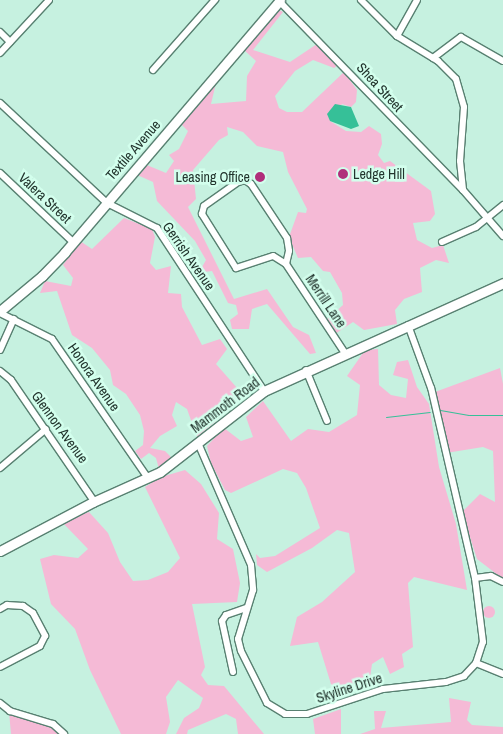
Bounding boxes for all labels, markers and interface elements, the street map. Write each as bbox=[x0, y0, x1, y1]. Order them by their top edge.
street label: Shea Street bbox=[353, 59, 407, 115]
street label: Textile Avenue bbox=[102, 116, 164, 184]
place label: Ledge Hill bbox=[353, 166, 405, 182]
marker: Ledge Hill bbox=[337, 168, 349, 180]
street label: Valera Street bbox=[15, 169, 75, 227]
place label: Leasing Office bbox=[176, 169, 250, 185]
marker: Leasing Office bbox=[254, 171, 266, 183]
street label: Gerrish Avenue bbox=[159, 218, 219, 294]
street label: Merrill Lane bbox=[302, 271, 350, 331]
street label: Honora Avenue bbox=[64, 340, 124, 414]
street label: Mammoth Road bbox=[187, 374, 263, 436]
street label: Glennon Avenue bbox=[28, 388, 92, 466]
street label: Skyline Drive bbox=[314, 669, 384, 707]

